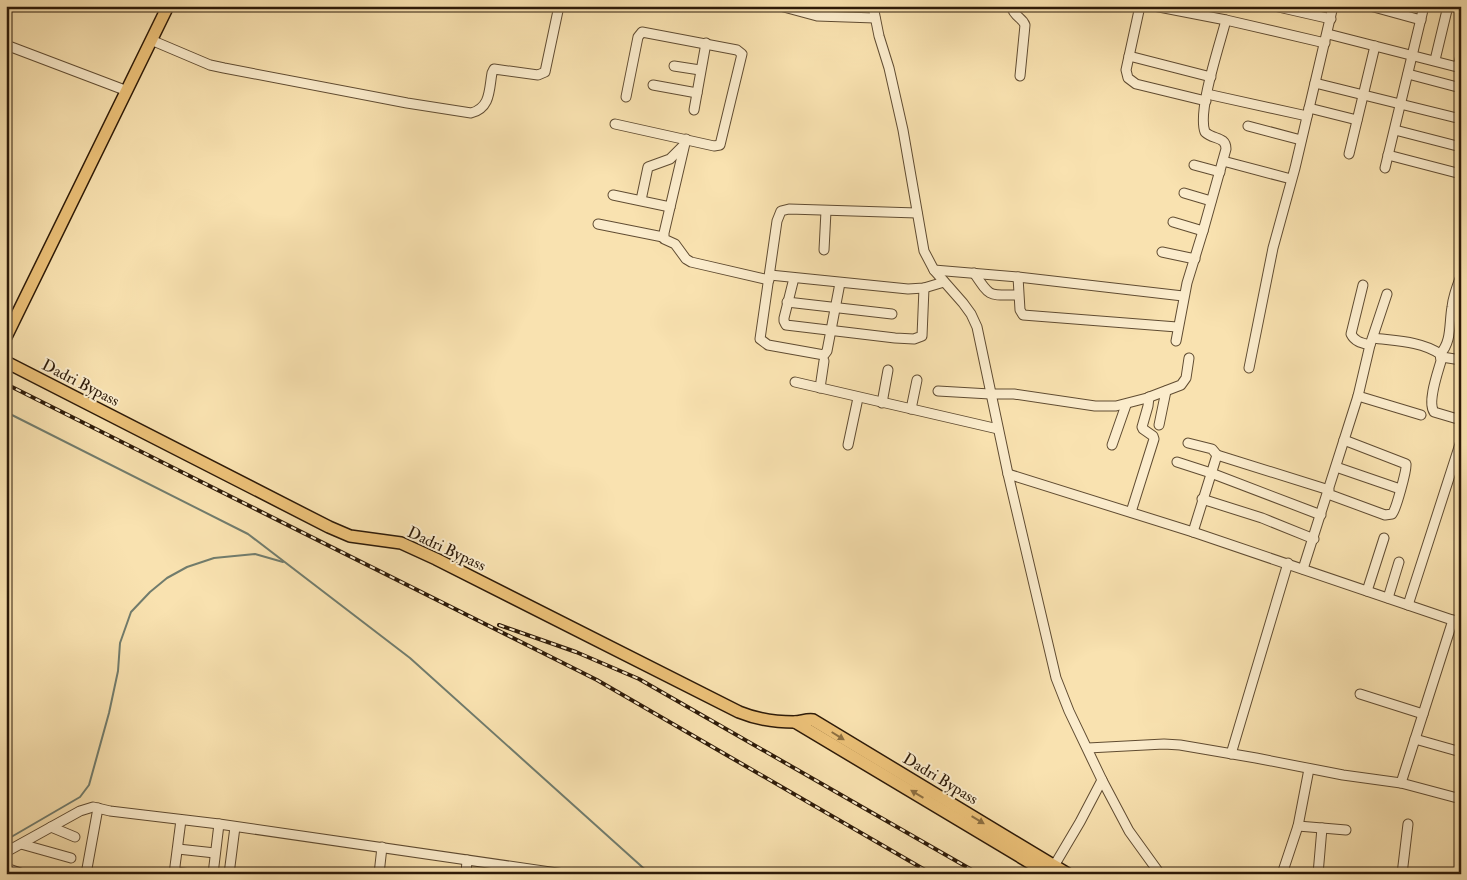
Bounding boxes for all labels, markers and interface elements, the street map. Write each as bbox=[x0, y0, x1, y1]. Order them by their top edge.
street label: Dadri Bypass bbox=[38, 355, 123, 412]
street label: Dadri Bypass bbox=[404, 522, 489, 577]
one-way arrow bbox=[832, 731, 845, 741]
street label: Dadri Bypass bbox=[899, 749, 982, 810]
one-way arrow bbox=[910, 790, 923, 799]
one-way arrow bbox=[971, 815, 984, 824]

